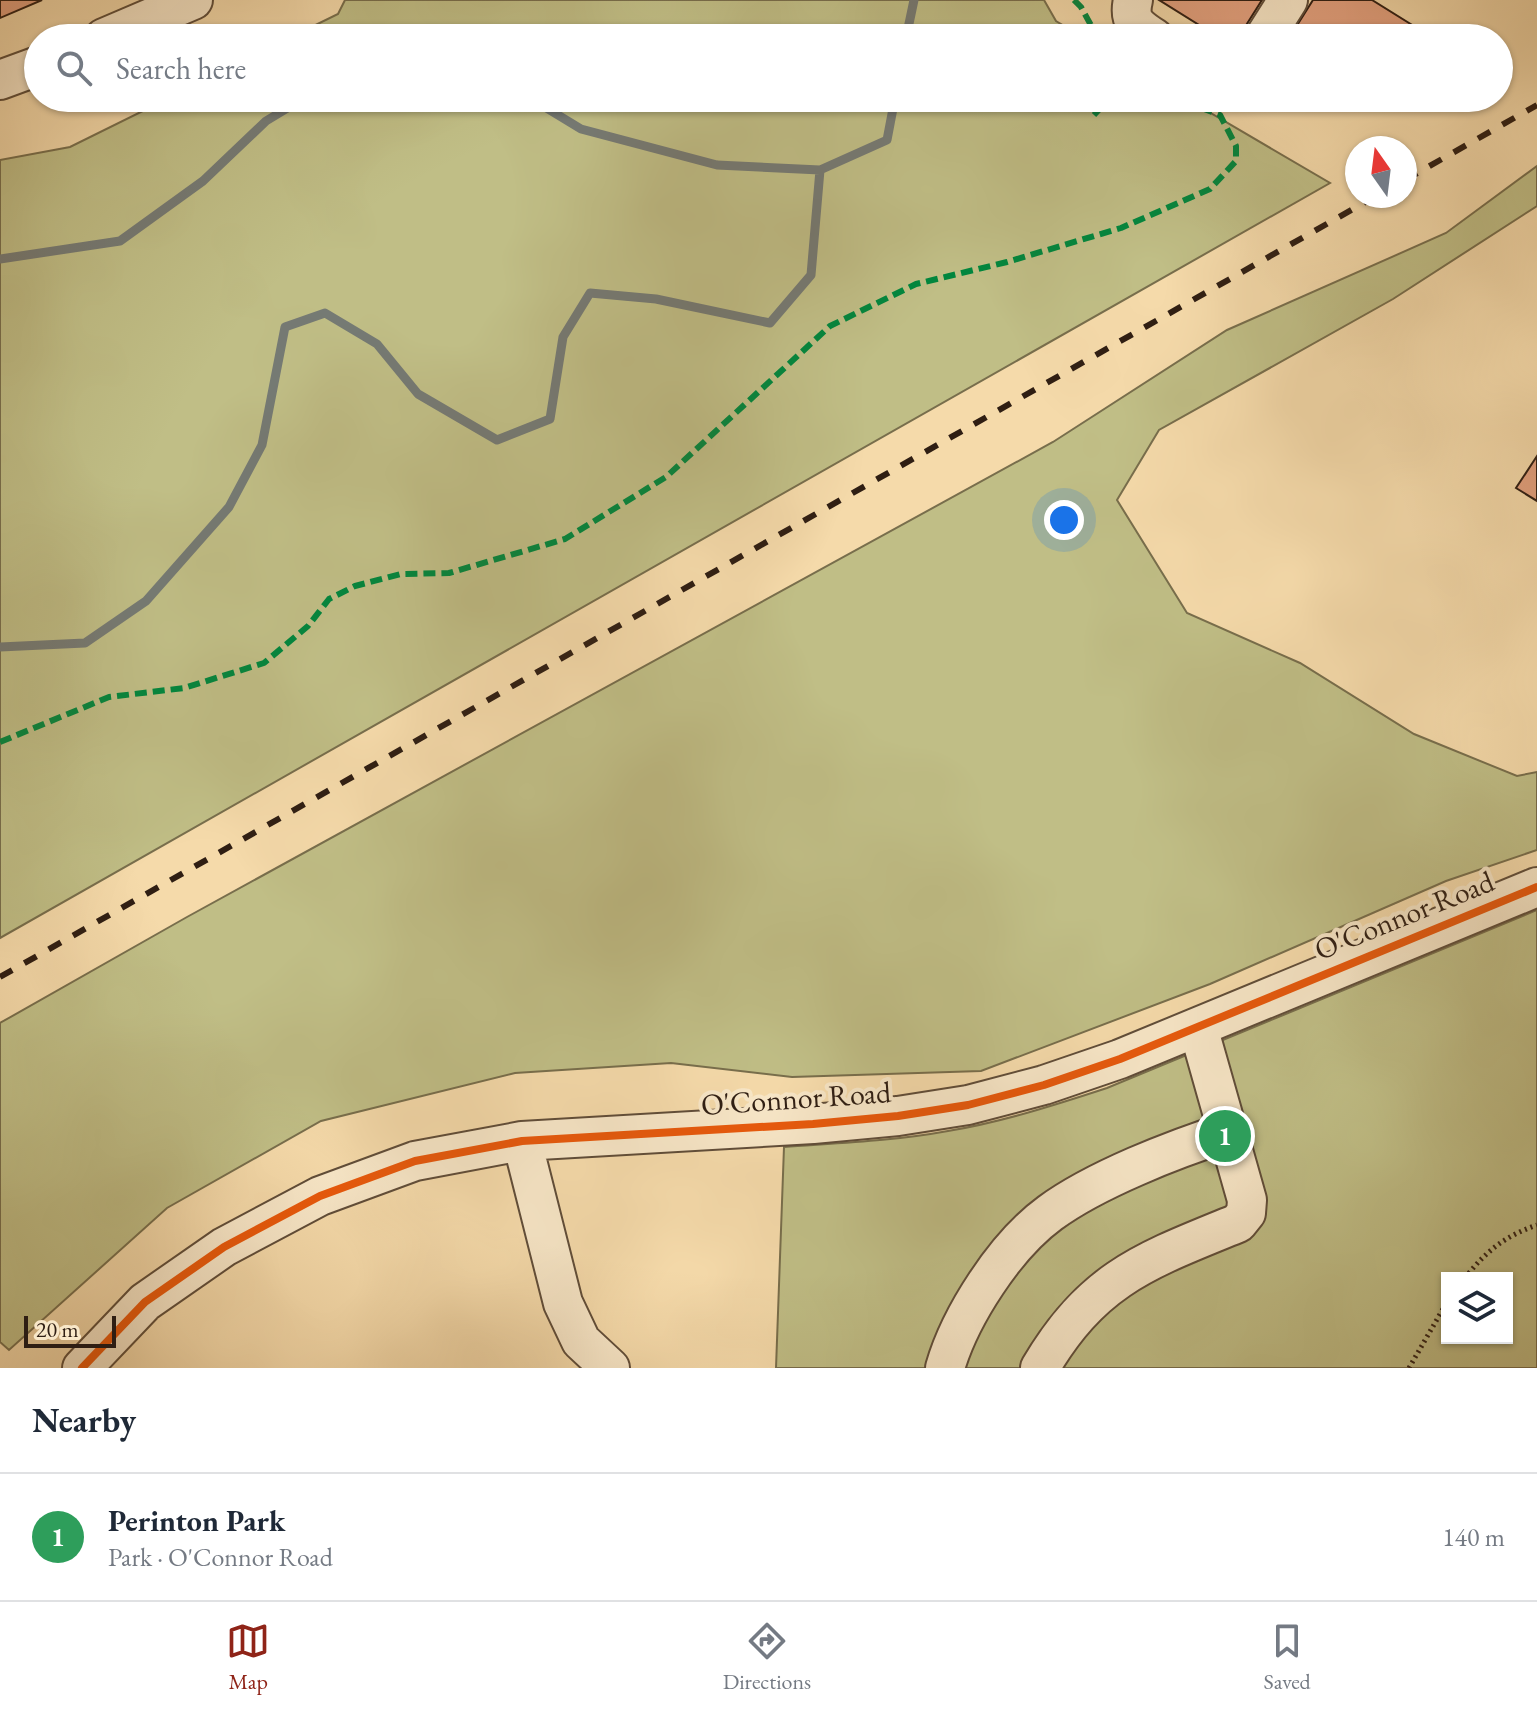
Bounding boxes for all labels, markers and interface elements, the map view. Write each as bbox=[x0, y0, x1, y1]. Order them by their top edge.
search box bbox=[24, 24, 1513, 112]
icon: search bbox=[52, 46, 96, 90]
text: Search here bbox=[116, 49, 246, 88]
north arrow bbox=[1345, 136, 1417, 208]
your location bbox=[1044, 500, 1084, 540]
street label: O'Connor Road bbox=[1308, 861, 1500, 969]
street label: O'Connor Road bbox=[700, 1072, 893, 1124]
pin: 1 bbox=[1199, 1106, 1251, 1166]
map controls bbox=[1441, 1272, 1513, 1344]
button: layers bbox=[1441, 1272, 1513, 1344]
scale bar bbox=[24, 1312, 116, 1348]
text: 20 m bbox=[36, 1315, 79, 1344]
text: Nearby bbox=[32, 1398, 136, 1442]
text: Perinton Park bbox=[108, 1501, 285, 1540]
text: 1 bbox=[51, 1520, 65, 1554]
text: 140 m bbox=[1442, 1520, 1505, 1554]
text: Park · O'Connor Road bbox=[108, 1540, 333, 1574]
tab: Map bbox=[226, 1619, 270, 1696]
tab: Directions bbox=[723, 1619, 811, 1696]
tab: Saved bbox=[1264, 1619, 1311, 1696]

